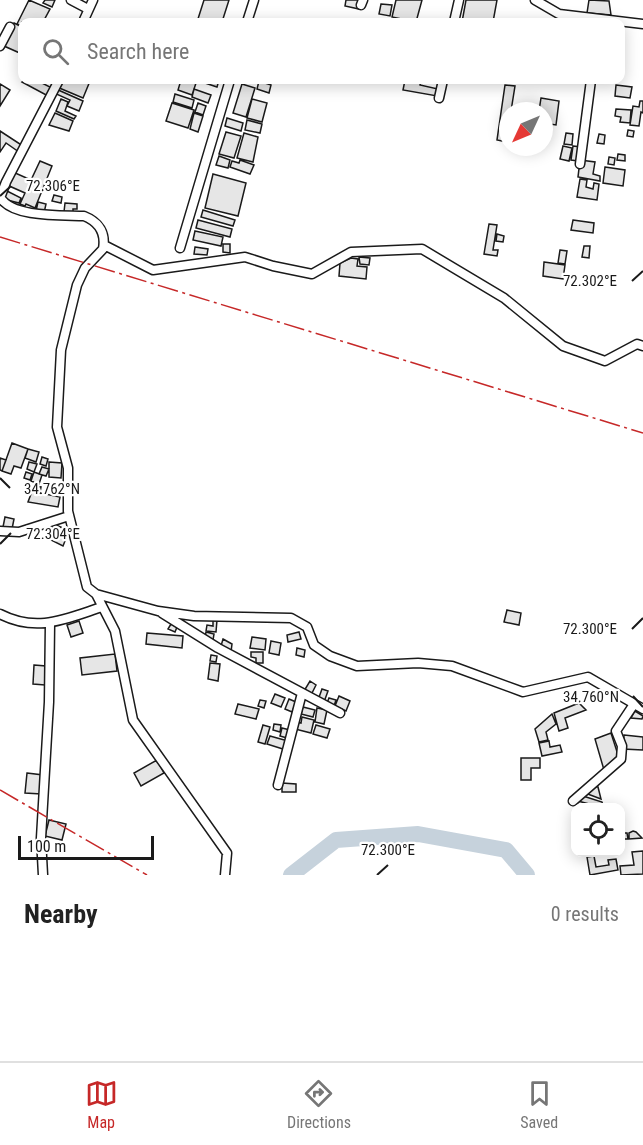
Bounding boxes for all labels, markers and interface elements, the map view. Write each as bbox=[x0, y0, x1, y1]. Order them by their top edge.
search box bbox=[18, 18, 625, 84]
icon: search bbox=[39, 35, 72, 68]
text: Search here bbox=[87, 39, 189, 64]
north arrow bbox=[499, 102, 553, 156]
text: 72.306°E bbox=[26, 177, 80, 195]
text: 72.302°E bbox=[563, 272, 617, 290]
text: 34.762°N bbox=[24, 480, 80, 498]
text: 72.304°E bbox=[26, 525, 80, 543]
text: 72.300°E bbox=[563, 620, 617, 638]
text: 34.760°N bbox=[563, 688, 619, 706]
map controls bbox=[571, 803, 625, 857]
button: locate bbox=[571, 803, 625, 857]
scale bar bbox=[18, 833, 154, 860]
text: 100 m bbox=[27, 837, 66, 856]
text: 72.300°E bbox=[361, 841, 415, 859]
text: Nearby bbox=[24, 899, 98, 929]
text: 0 results bbox=[551, 902, 619, 926]
tab: Map bbox=[85, 1077, 118, 1132]
tab: Directions bbox=[287, 1077, 351, 1132]
tab: Saved bbox=[520, 1077, 558, 1132]

